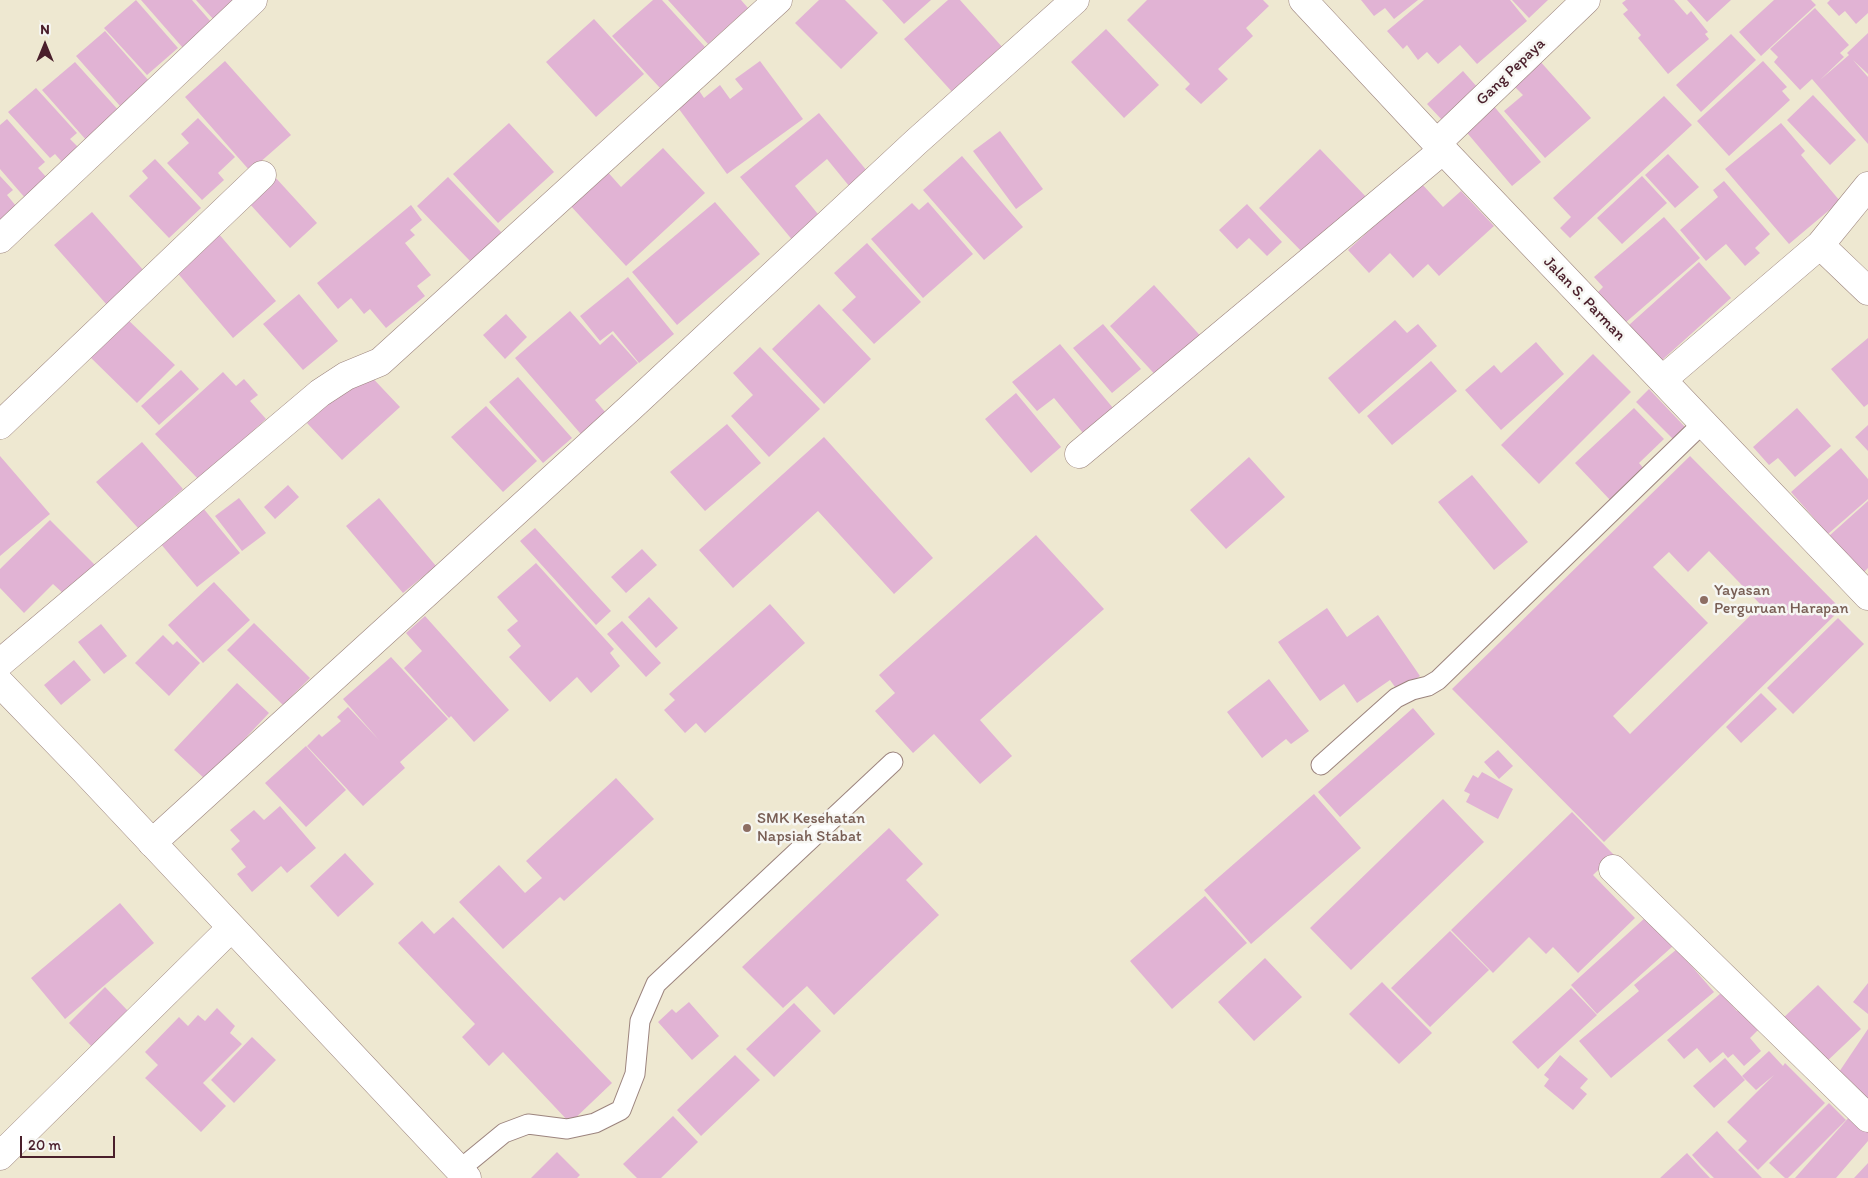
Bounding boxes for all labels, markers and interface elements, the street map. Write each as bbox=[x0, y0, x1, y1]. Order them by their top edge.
north arrow bbox=[20, 20, 70, 70]
text: N bbox=[40, 21, 50, 38]
street label: Gang Pepaya bbox=[1472, 34, 1550, 110]
street label: Jalan S. Parman bbox=[1539, 253, 1629, 345]
place label: Yayasan Perguruan Harapan bbox=[1714, 581, 1849, 619]
marker: Yayasan Perguruan Harapan bbox=[1698, 594, 1710, 606]
place label: SMK Kesehatan Napsiah Stabat bbox=[757, 809, 865, 847]
marker: SMK Kesehatan Napsiah Stabat bbox=[741, 822, 753, 834]
scale bar bbox=[22, 1126, 118, 1158]
text: 20 m bbox=[28, 1136, 61, 1154]

